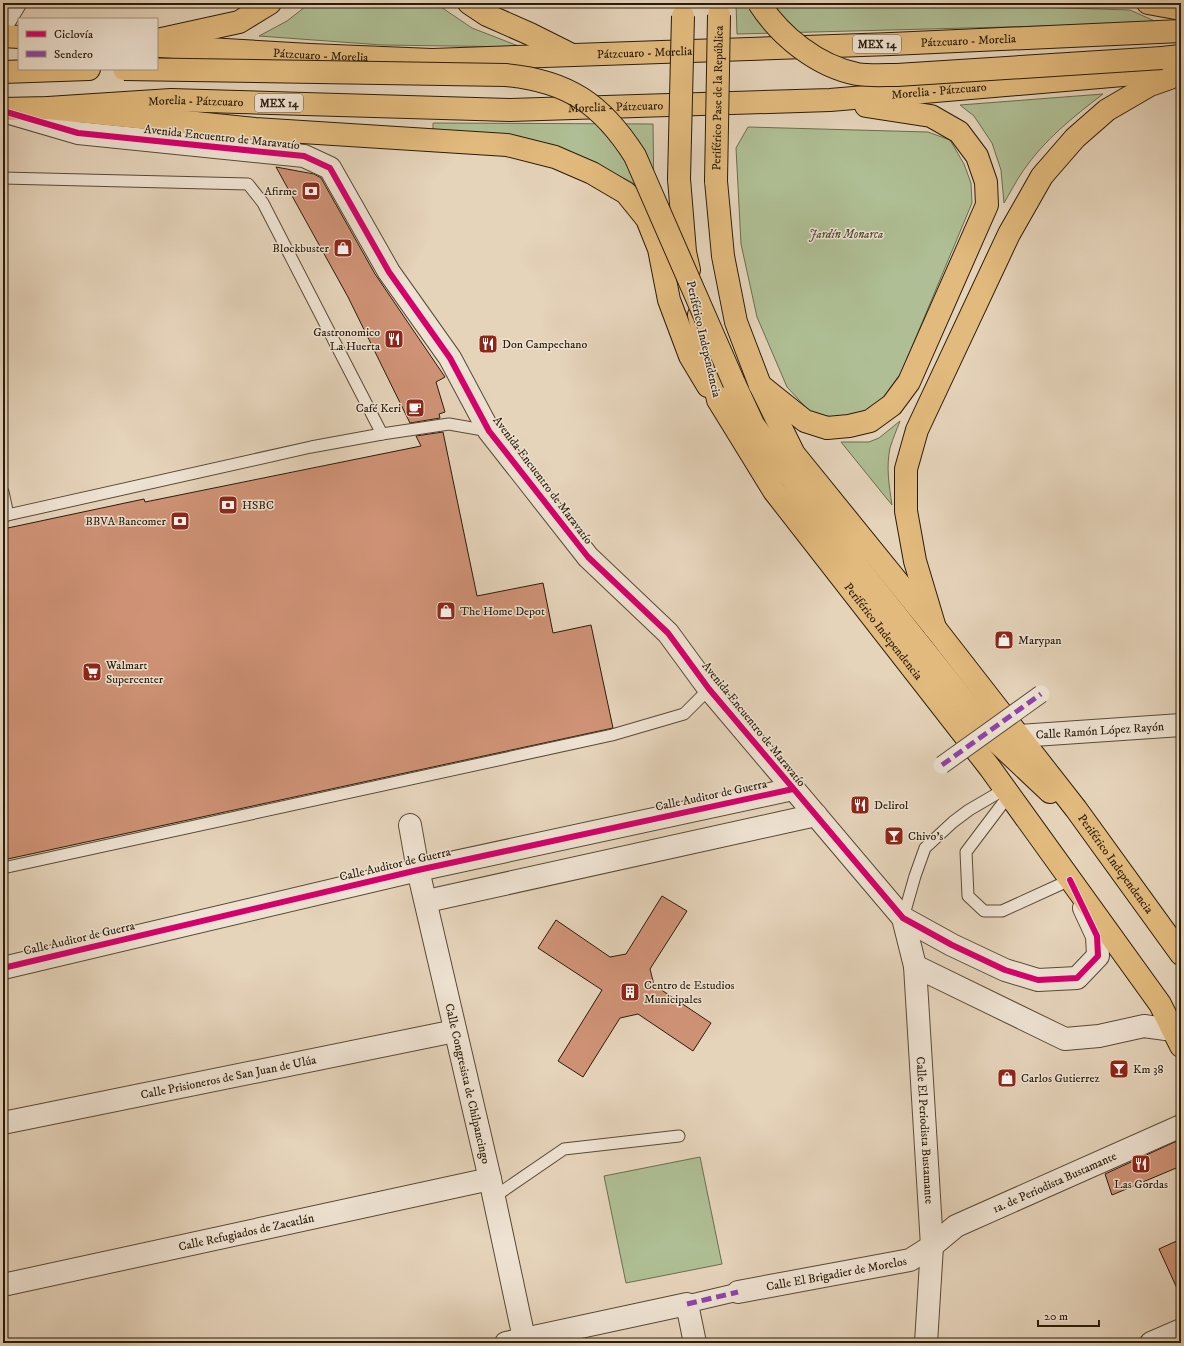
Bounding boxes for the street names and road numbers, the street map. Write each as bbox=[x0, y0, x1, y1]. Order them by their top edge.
street label: Periférico Pase de la República bbox=[709, 24, 727, 171]
street label: Pátzcuaro - Morelia bbox=[920, 31, 1017, 51]
road number: MEX 14 bbox=[853, 35, 901, 53]
street label: Pátzcuaro - Morelia bbox=[597, 44, 693, 62]
street label: Pátzcuaro - Morelia bbox=[273, 46, 370, 65]
street label: Morelia - Pátzcuaro bbox=[891, 80, 987, 103]
street label: Morelia - Pátzcuaro bbox=[148, 93, 244, 110]
road number: MEX 14 bbox=[255, 94, 303, 112]
street label: Morelia - Pátzcuaro bbox=[568, 98, 664, 116]
street label: Avenida Encuentro de Maravatío bbox=[143, 122, 301, 153]
street label: Periférico Independencia bbox=[683, 279, 724, 400]
street label: Avenida Encuentro de Maravatío bbox=[490, 413, 596, 547]
street label: Periférico Independencia bbox=[841, 580, 926, 684]
street label: Avenida Encuentro de Maravatío bbox=[699, 659, 809, 790]
street label: Calle Ramón López Rayón bbox=[1035, 719, 1165, 743]
street label: Calle Auditor de Guerra bbox=[654, 776, 769, 815]
street label: Periférico Independencia bbox=[1074, 811, 1157, 918]
street label: Calle Auditor de Guerra bbox=[338, 844, 453, 885]
street label: Calle Auditor de Guerra bbox=[22, 918, 137, 959]
street label: Calle Congresista de Chilpancingo bbox=[441, 1002, 493, 1165]
street label: Calle Prisioneros de San Juan de Ulúa bbox=[139, 1052, 318, 1103]
street label: Calle El Periodista Bustamante bbox=[913, 1056, 936, 1205]
street label: 1a. de Periodista Bustamante bbox=[990, 1149, 1119, 1217]
street label: Calle Refugiados de Zacatlán bbox=[177, 1210, 316, 1255]
street label: Calle El Brigadier de Morelos bbox=[765, 1254, 908, 1295]

